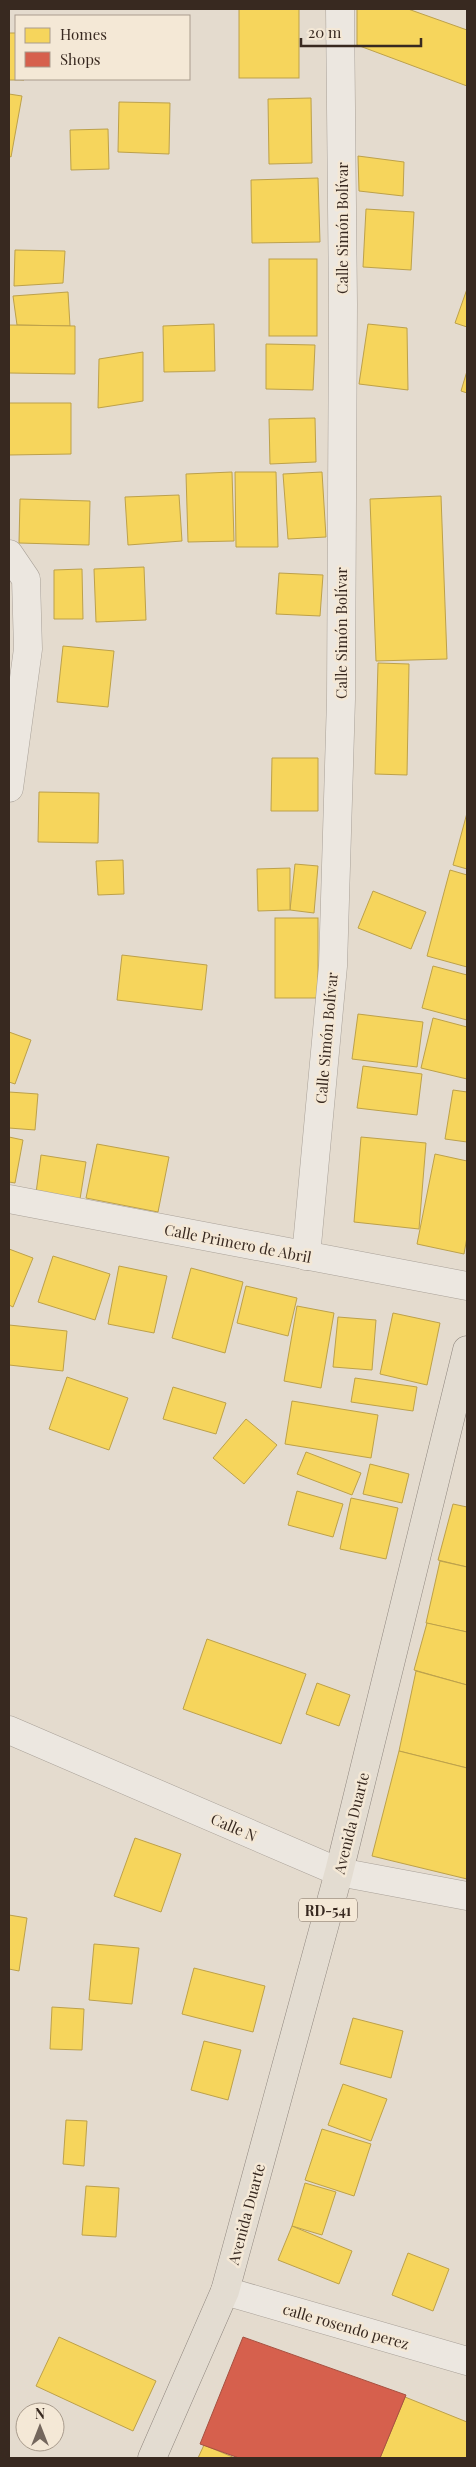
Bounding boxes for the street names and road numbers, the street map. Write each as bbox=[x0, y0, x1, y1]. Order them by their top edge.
street label: Calle Simón Bolívar bbox=[332, 162, 352, 294]
street label: Calle Simón Bolívar bbox=[331, 567, 351, 699]
street label: Calle Simón Bolívar bbox=[310, 971, 342, 1105]
street label: Calle Primero de Abril bbox=[163, 1219, 313, 1267]
street label: Avenida Duarte bbox=[328, 1770, 373, 1877]
street label: Calle N bbox=[208, 1808, 260, 1846]
road number: RD-541 bbox=[299, 1898, 357, 1922]
street label: Avenida Duarte bbox=[223, 2161, 269, 2268]
street label: calle rosendo perez bbox=[281, 2298, 411, 2354]

